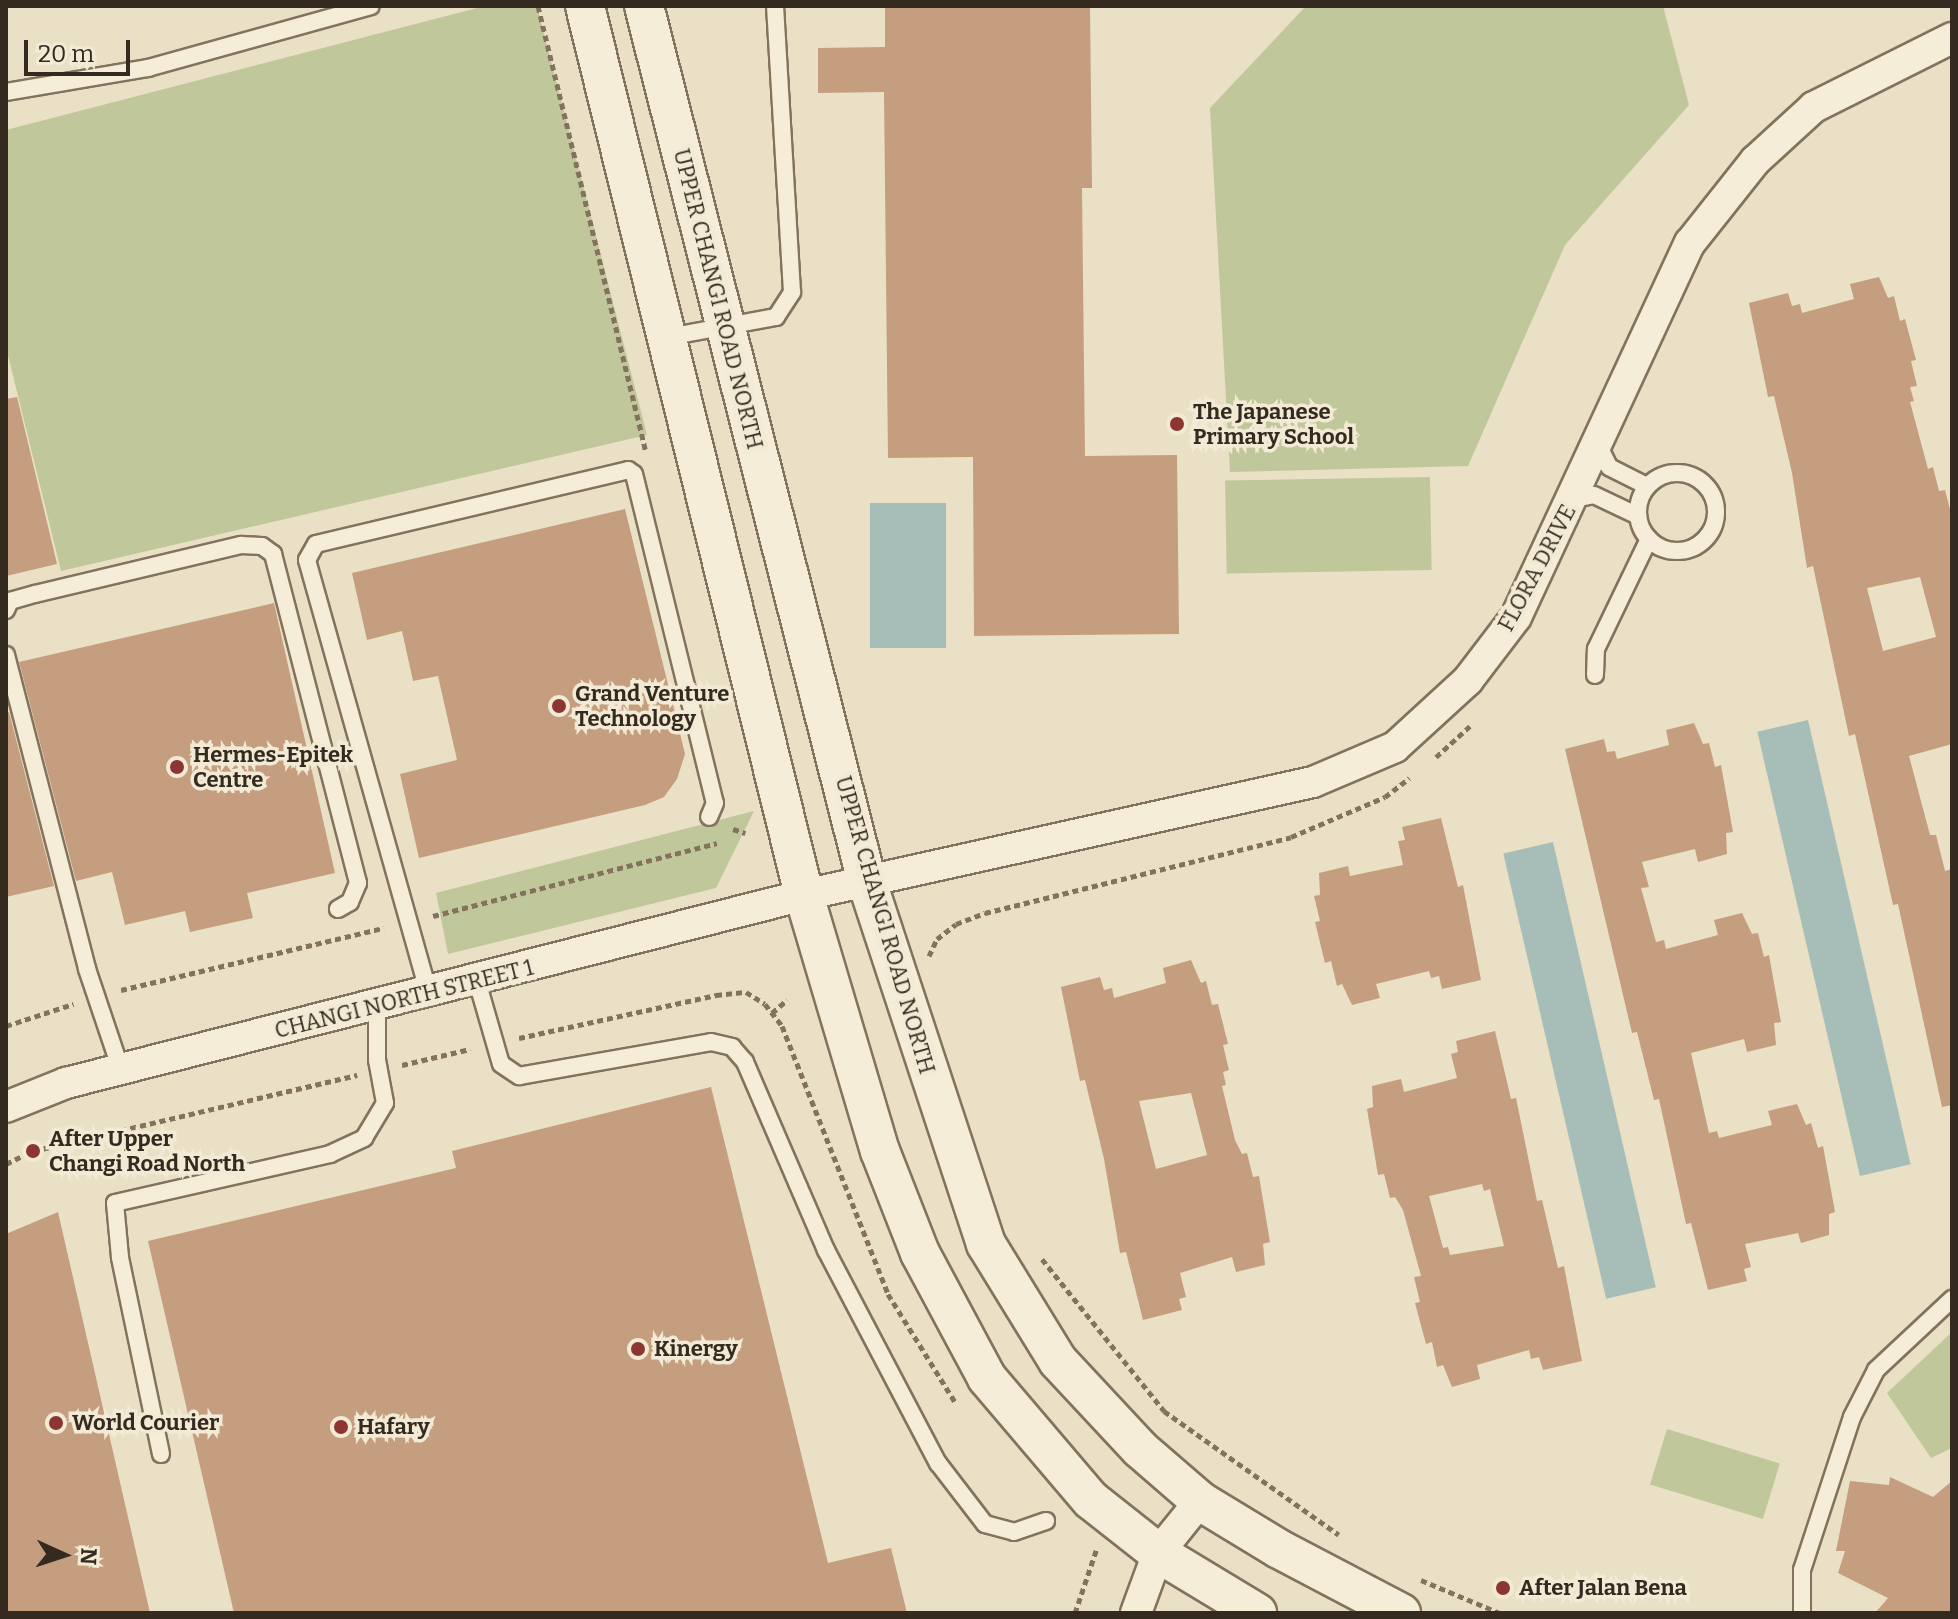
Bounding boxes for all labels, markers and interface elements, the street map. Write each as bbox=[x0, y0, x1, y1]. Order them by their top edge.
scale bar bbox=[28, 24, 134, 74]
text: 20 m bbox=[38, 40, 94, 68]
street label: UPPER CHANGI ROAD NORTH bbox=[668, 146, 768, 452]
place label: The Japanese Primary School bbox=[1193, 398, 1354, 450]
marker: The Japanese Primary School bbox=[1168, 415, 1186, 433]
street label: FLORA DRIVE bbox=[1493, 500, 1581, 636]
place label: Grand Venture Technology bbox=[575, 680, 729, 732]
marker: Grand Venture Technology bbox=[550, 697, 568, 715]
place label: Hermes-Epitek Centre bbox=[193, 741, 353, 792]
marker: Hermes-Epitek Centre bbox=[168, 758, 186, 776]
street label: UPPER CHANGI ROAD NORTH bbox=[830, 773, 940, 1077]
street label: CHANGI NORTH STREET 1 bbox=[272, 954, 536, 1044]
place label: After Upper Changi Road North bbox=[49, 1125, 245, 1176]
marker: After Upper Changi Road North bbox=[24, 1142, 42, 1160]
place label: Kinergy bbox=[654, 1336, 738, 1362]
marker: Kinergy bbox=[629, 1340, 647, 1358]
place label: World Courier bbox=[72, 1410, 219, 1436]
marker: World Courier bbox=[47, 1414, 65, 1432]
place label: Hafary bbox=[357, 1414, 430, 1440]
marker: Hafary bbox=[332, 1418, 350, 1436]
north arrow bbox=[24, 1515, 104, 1595]
text: N bbox=[75, 1547, 102, 1565]
place label: After Jalan Bena bbox=[1519, 1575, 1687, 1601]
marker: After Jalan Bena bbox=[1494, 1579, 1512, 1597]

